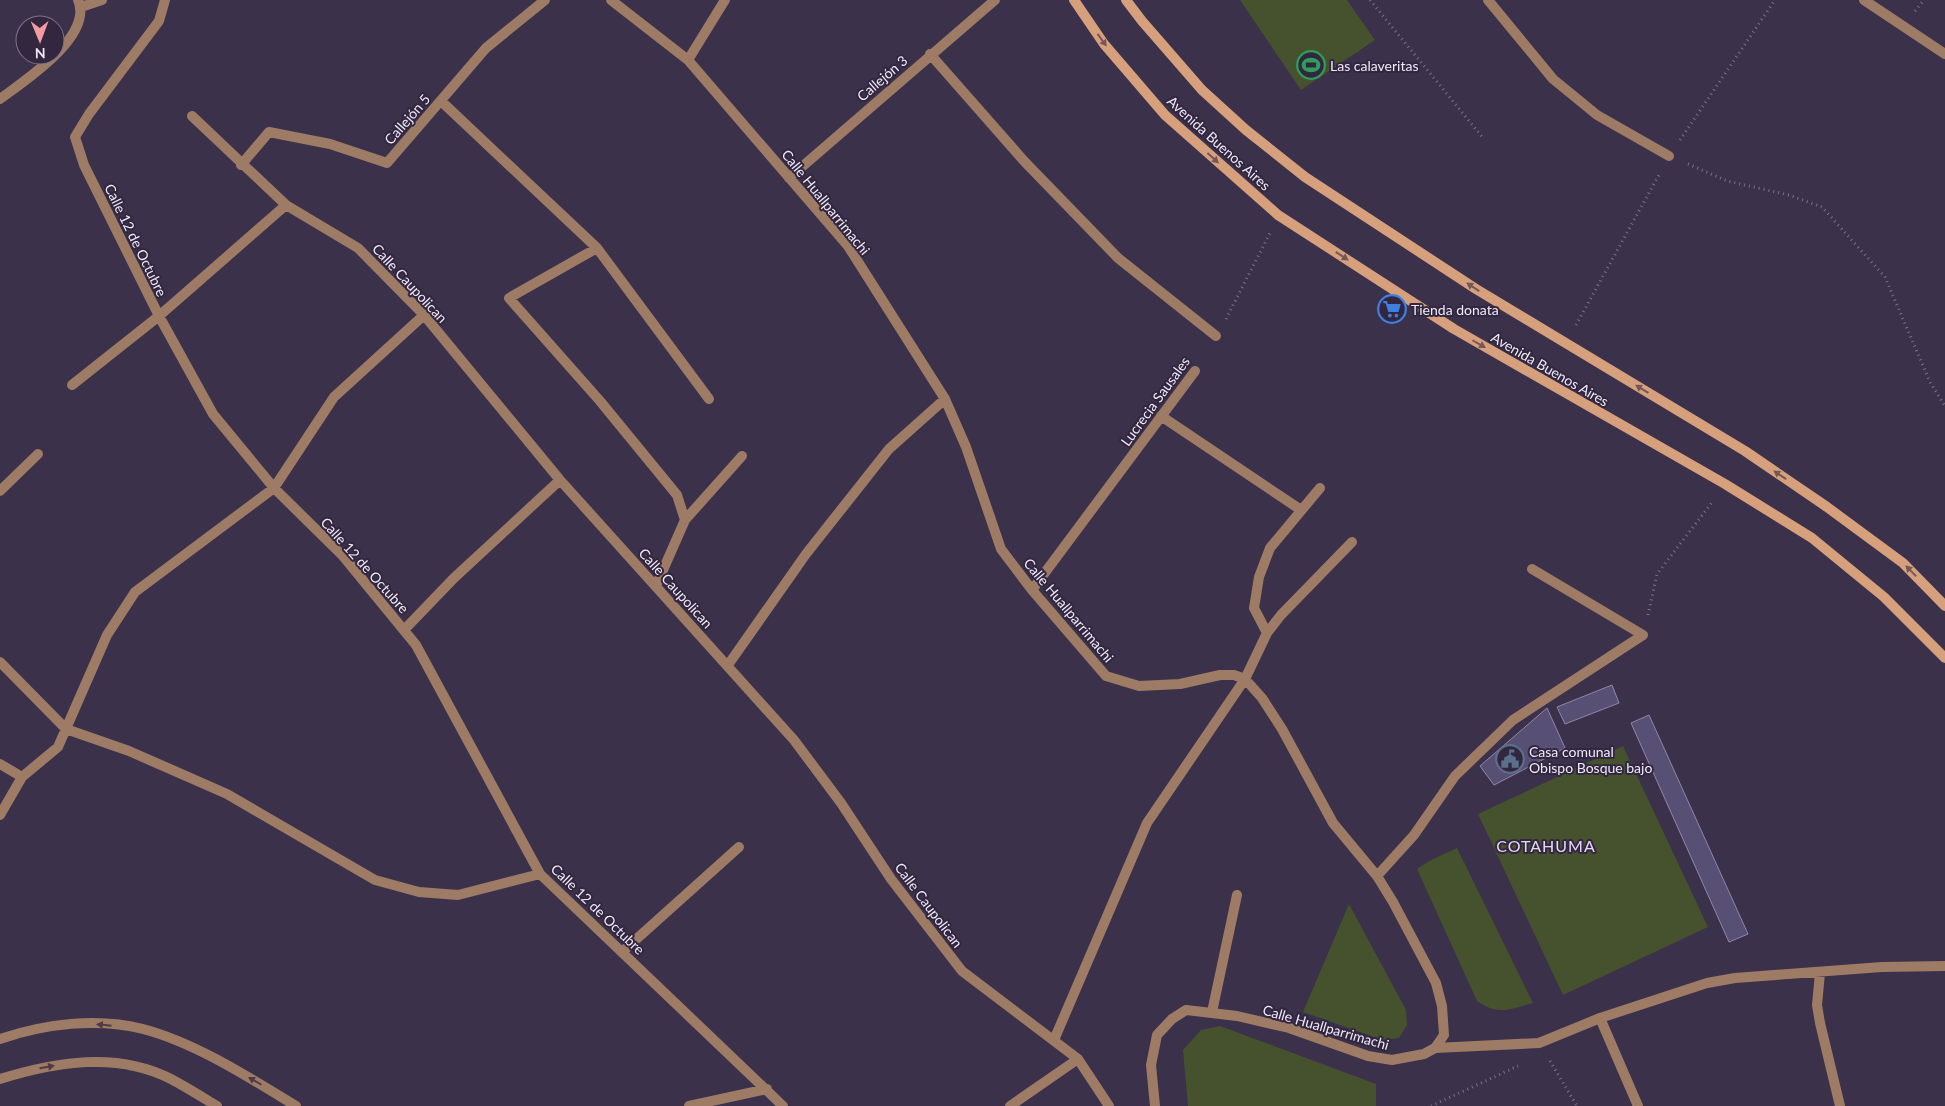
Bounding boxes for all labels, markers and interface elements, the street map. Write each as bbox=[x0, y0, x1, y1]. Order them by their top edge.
north arrow bbox=[15, 15, 65, 65]
one-way arrow bbox=[1097, 33, 1107, 47]
text: N bbox=[35, 45, 46, 62]
sports icon: Las calaveritas bbox=[1296, 50, 1326, 80]
street label: Callejón 3 bbox=[853, 52, 911, 104]
place label: Las calaveritas bbox=[1330, 57, 1418, 74]
street label: Callejón 5 bbox=[381, 90, 433, 148]
street label: Avenida Buenos Aires bbox=[1164, 92, 1274, 194]
street label: Calle Huallparrimachi bbox=[778, 146, 874, 258]
one-way arrow bbox=[1207, 152, 1219, 164]
street label: Calle 12 de Octubre bbox=[101, 181, 171, 299]
street label: Calle Caupolican bbox=[369, 240, 451, 326]
one-way arrow bbox=[1335, 252, 1348, 261]
one-way arrow bbox=[1467, 282, 1480, 291]
supermarket icon: Tienda donata bbox=[1377, 294, 1407, 324]
place label: Tienda donata bbox=[1411, 301, 1499, 318]
street label: Avenida Buenos Aires bbox=[1488, 328, 1612, 410]
one-way arrow bbox=[1472, 339, 1485, 348]
street label: Lucrecia Sausales bbox=[1117, 353, 1193, 449]
one-way arrow bbox=[1636, 385, 1649, 394]
one-way arrow bbox=[1773, 470, 1787, 480]
street label: Calle 12 de Octubre bbox=[317, 514, 413, 616]
street label: Calle Caupolican bbox=[636, 544, 716, 632]
street label: Calle Huallparrimachi bbox=[1021, 555, 1117, 665]
one-way arrow bbox=[1905, 565, 1917, 577]
place label: Casa comunal Obispo Bosque bajo bbox=[1529, 743, 1652, 776]
public building icon: Casa comunal Obispo Bosque bajo bbox=[1495, 744, 1525, 774]
district label: COTAHUMA bbox=[1496, 836, 1596, 855]
street label: Calle Caupolican bbox=[892, 859, 966, 951]
street label: Calle 12 de Octubre bbox=[548, 860, 648, 958]
street label: Calle Huallparrimachi bbox=[1261, 1001, 1391, 1053]
one-way arrow bbox=[96, 1020, 112, 1028]
one-way arrow bbox=[39, 1063, 55, 1071]
one-way arrow bbox=[247, 1077, 262, 1085]

